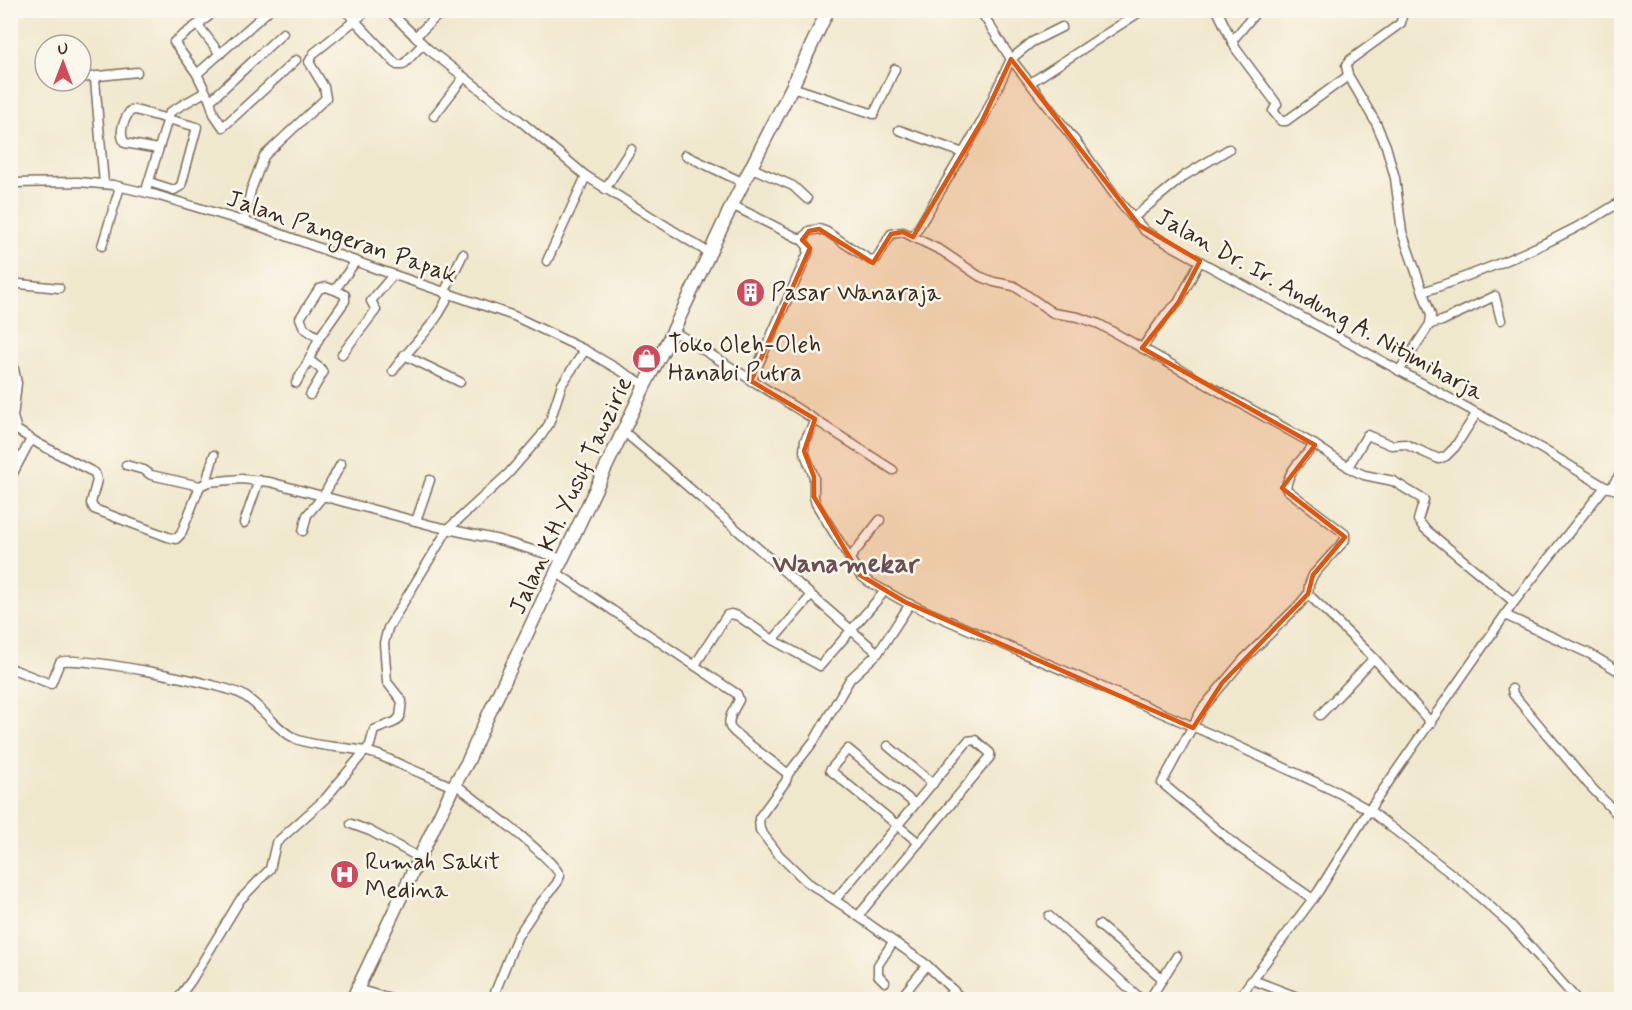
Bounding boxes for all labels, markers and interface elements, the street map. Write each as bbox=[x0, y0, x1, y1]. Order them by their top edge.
north arrow bbox=[33, 33, 93, 93]
text: U bbox=[58, 39, 68, 60]
street label: Jalan Pangeran Papak bbox=[222, 183, 461, 293]
street label: Jalan Dr. Ir. Andung A. Nitimiharja bbox=[1150, 202, 1489, 409]
building icon: Pasar Wanaraja bbox=[734, 276, 766, 308]
place label: Pasar Wanaraja bbox=[771, 278, 941, 309]
place label: Toko Oleh-Oleh Hanabi Putra bbox=[668, 330, 821, 389]
shop icon: Toko Oleh-Oleh Hanabi Putra bbox=[631, 342, 663, 374]
street label: Jalan KH. Yusuf Tauzirie bbox=[503, 372, 640, 620]
district label: Wanamekar bbox=[773, 547, 920, 582]
place label: Rumah Sakit Medina bbox=[365, 847, 500, 906]
hospital icon: Rumah Sakit Medina bbox=[328, 859, 360, 891]

